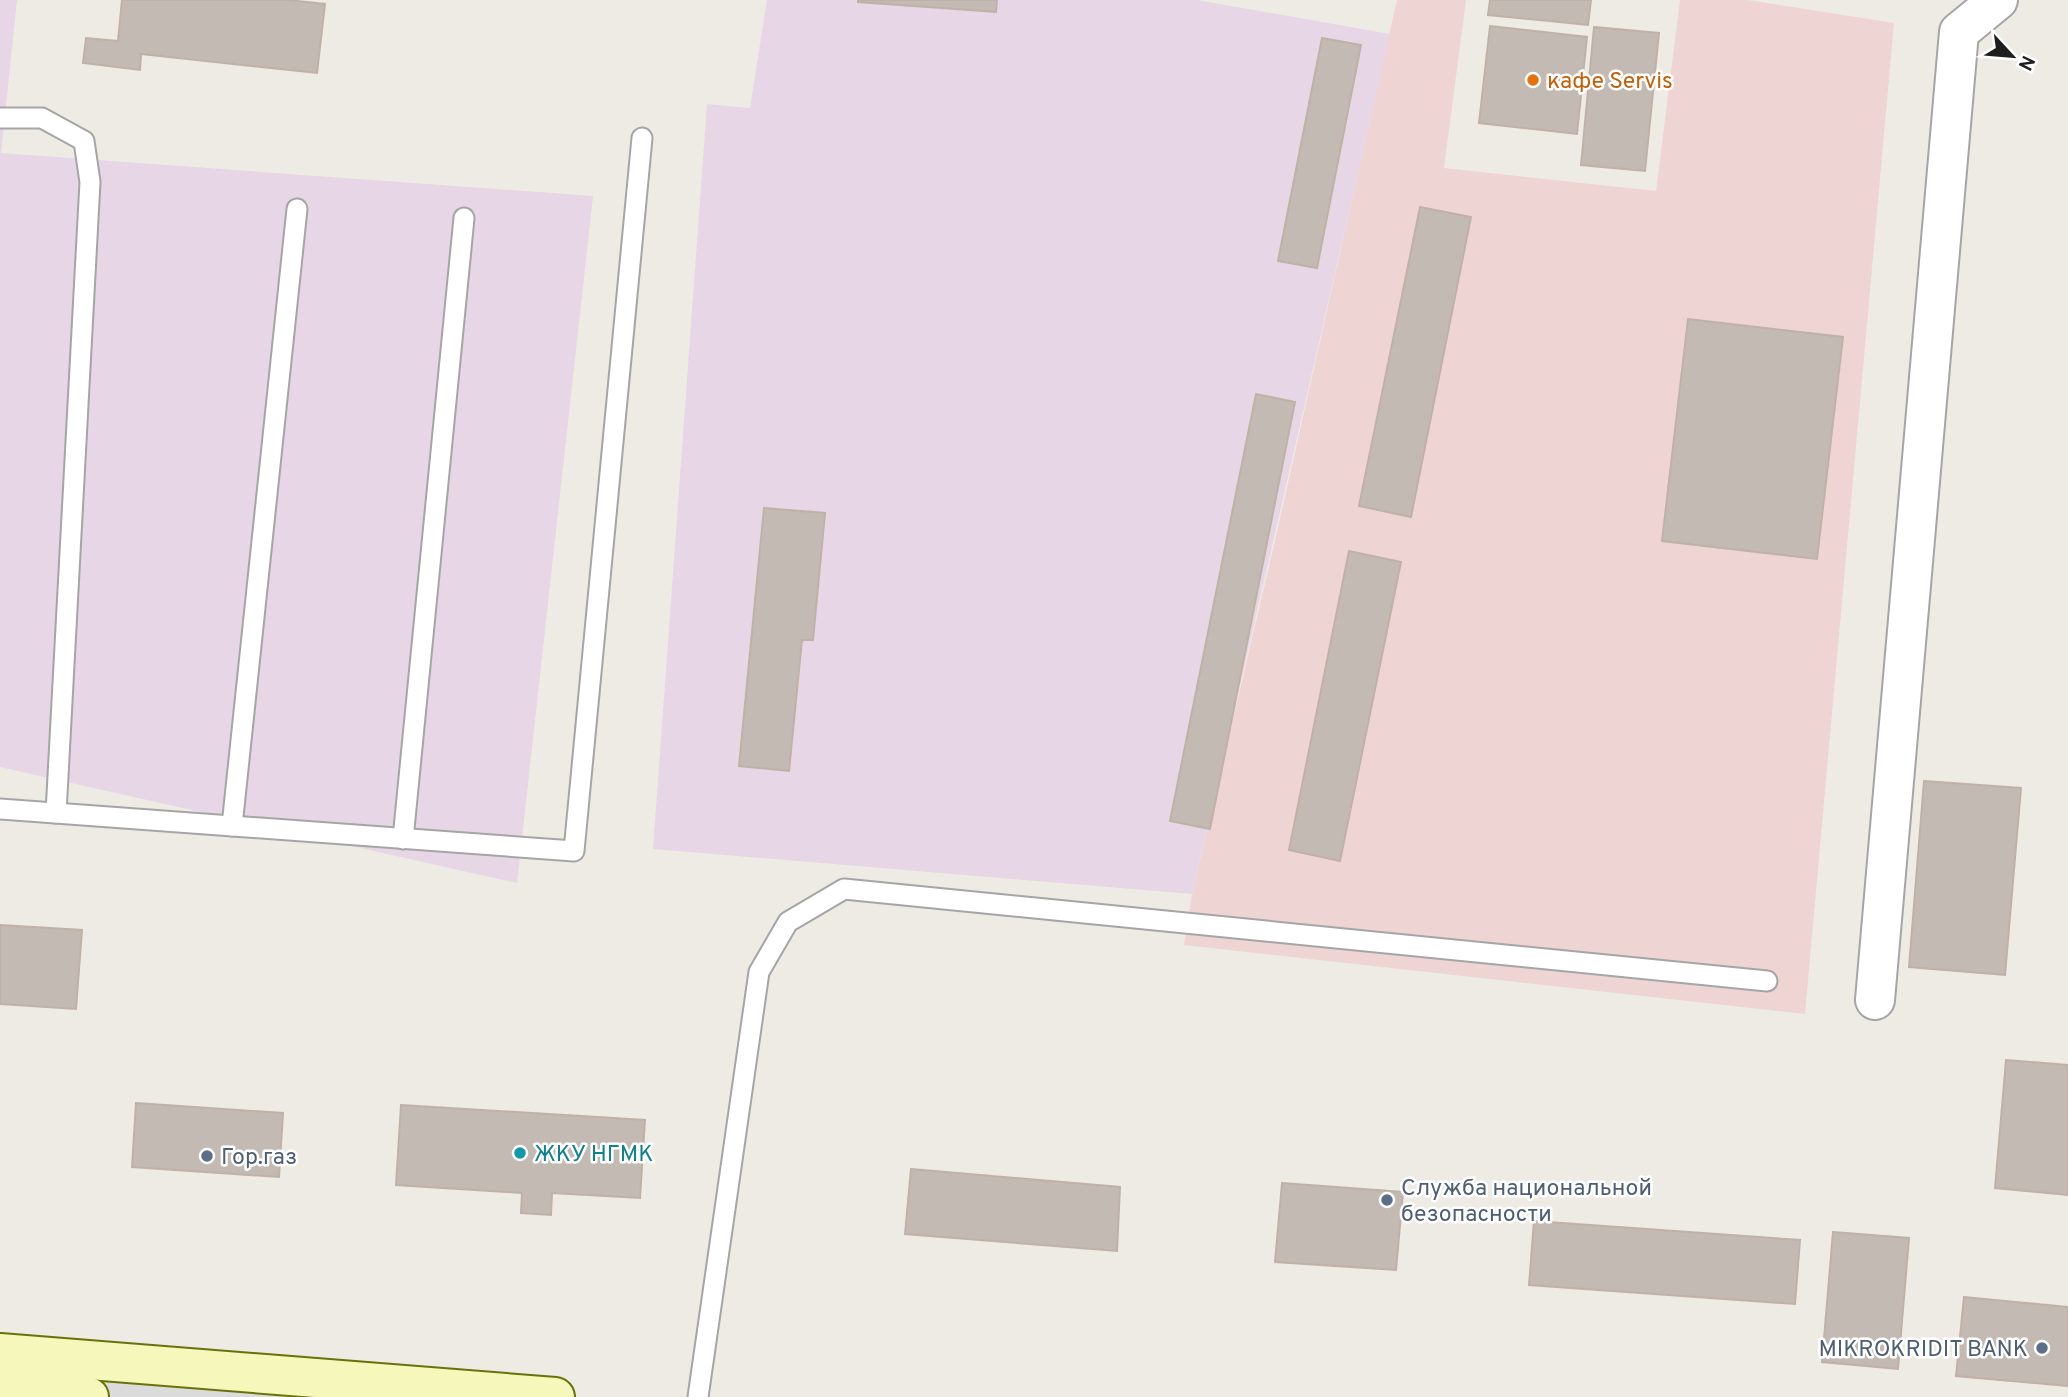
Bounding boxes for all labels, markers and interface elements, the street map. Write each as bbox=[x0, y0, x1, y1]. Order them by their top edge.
north arrow bbox=[1977, 21, 2047, 91]
text: N bbox=[2012, 51, 2039, 74]
place label: кафе Servis bbox=[1547, 68, 1673, 97]
marker: кафе Servis bbox=[1525, 72, 1541, 88]
place label: ЖКУ НГМК bbox=[534, 1141, 653, 1170]
place label: Гор.газ bbox=[221, 1144, 297, 1173]
marker: ЖКУ НГМК bbox=[512, 1145, 528, 1161]
marker: Гор.газ bbox=[199, 1148, 215, 1164]
place label: Служба национальной безопасности bbox=[1401, 1175, 1652, 1230]
marker: Служба национальной безопасности bbox=[1379, 1192, 1395, 1208]
place label: MIKROKRIDIT BANK bbox=[1818, 1336, 2028, 1365]
marker: MIKROKRIDIT BANK bbox=[2034, 1340, 2050, 1356]

